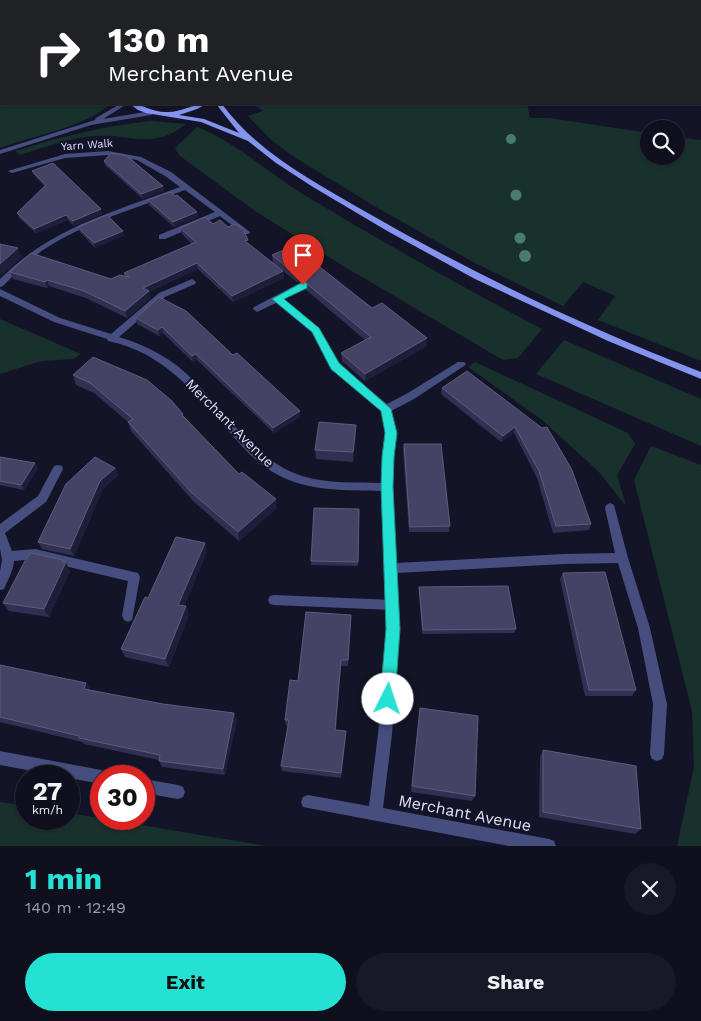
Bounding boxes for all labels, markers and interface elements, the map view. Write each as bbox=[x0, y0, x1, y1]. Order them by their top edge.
text: 130 m bbox=[108, 19, 209, 61]
icon: right bbox=[25, 20, 90, 85]
text: Merchant Avenue bbox=[108, 61, 293, 86]
map controls bbox=[640, 120, 685, 165]
button: search bbox=[640, 120, 685, 165]
street label: Yarn Walk bbox=[60, 137, 114, 153]
pin bbox=[282, 234, 324, 285]
icon: arrive bbox=[289, 241, 317, 269]
street label: Merchant Avenue bbox=[183, 376, 277, 470]
position arrow bbox=[361, 672, 413, 724]
speed limit sign: 30 bbox=[90, 765, 155, 830]
text: 27 bbox=[33, 777, 62, 806]
street label: Merchant Avenue bbox=[397, 791, 533, 835]
text: km/h bbox=[32, 803, 63, 817]
text: 1 min bbox=[25, 861, 102, 896]
button: close bbox=[624, 863, 676, 915]
text: 140 m · 12:49 bbox=[25, 898, 126, 917]
button: Exit bbox=[25, 953, 346, 1011]
button: Share bbox=[356, 953, 676, 1011]

